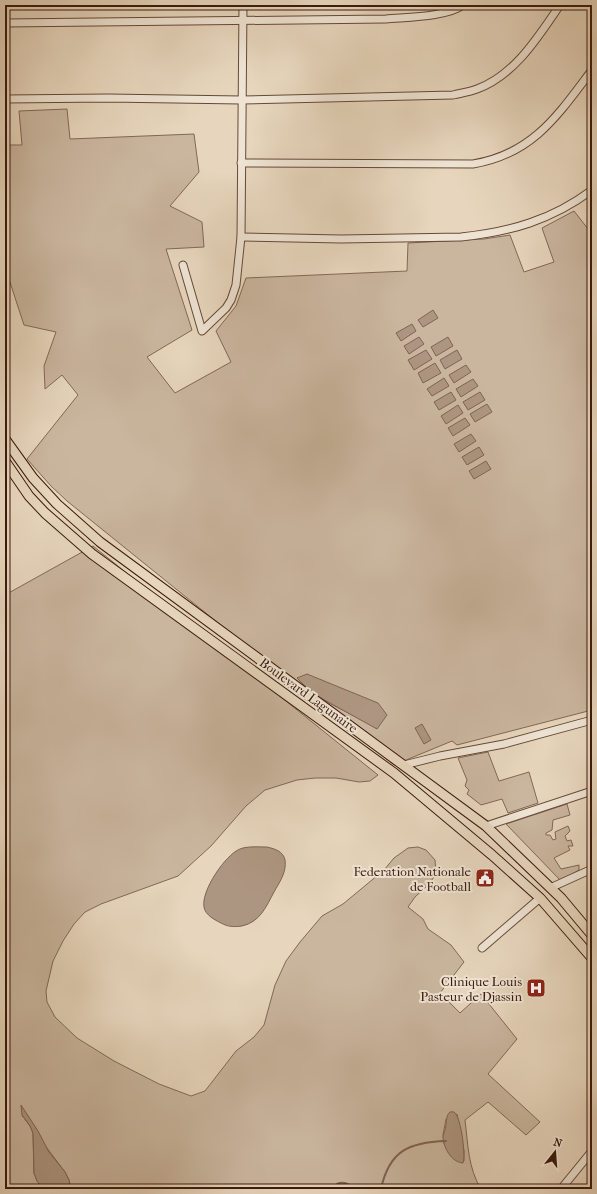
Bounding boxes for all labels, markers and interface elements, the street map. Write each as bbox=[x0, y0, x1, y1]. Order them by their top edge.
street label: Boulevard Lagunaire bbox=[257, 655, 361, 736]
place label: Federation Nationale de Football bbox=[353, 864, 472, 894]
public building icon: Federation Nationale de Football bbox=[474, 867, 496, 889]
place label: Clinique Louis Pasteur de Djassin bbox=[420, 974, 522, 1004]
hospital icon: Clinique Louis Pasteur de Djassin bbox=[525, 977, 547, 999]
north arrow bbox=[535, 1132, 575, 1172]
text: N bbox=[552, 1135, 564, 1151]

